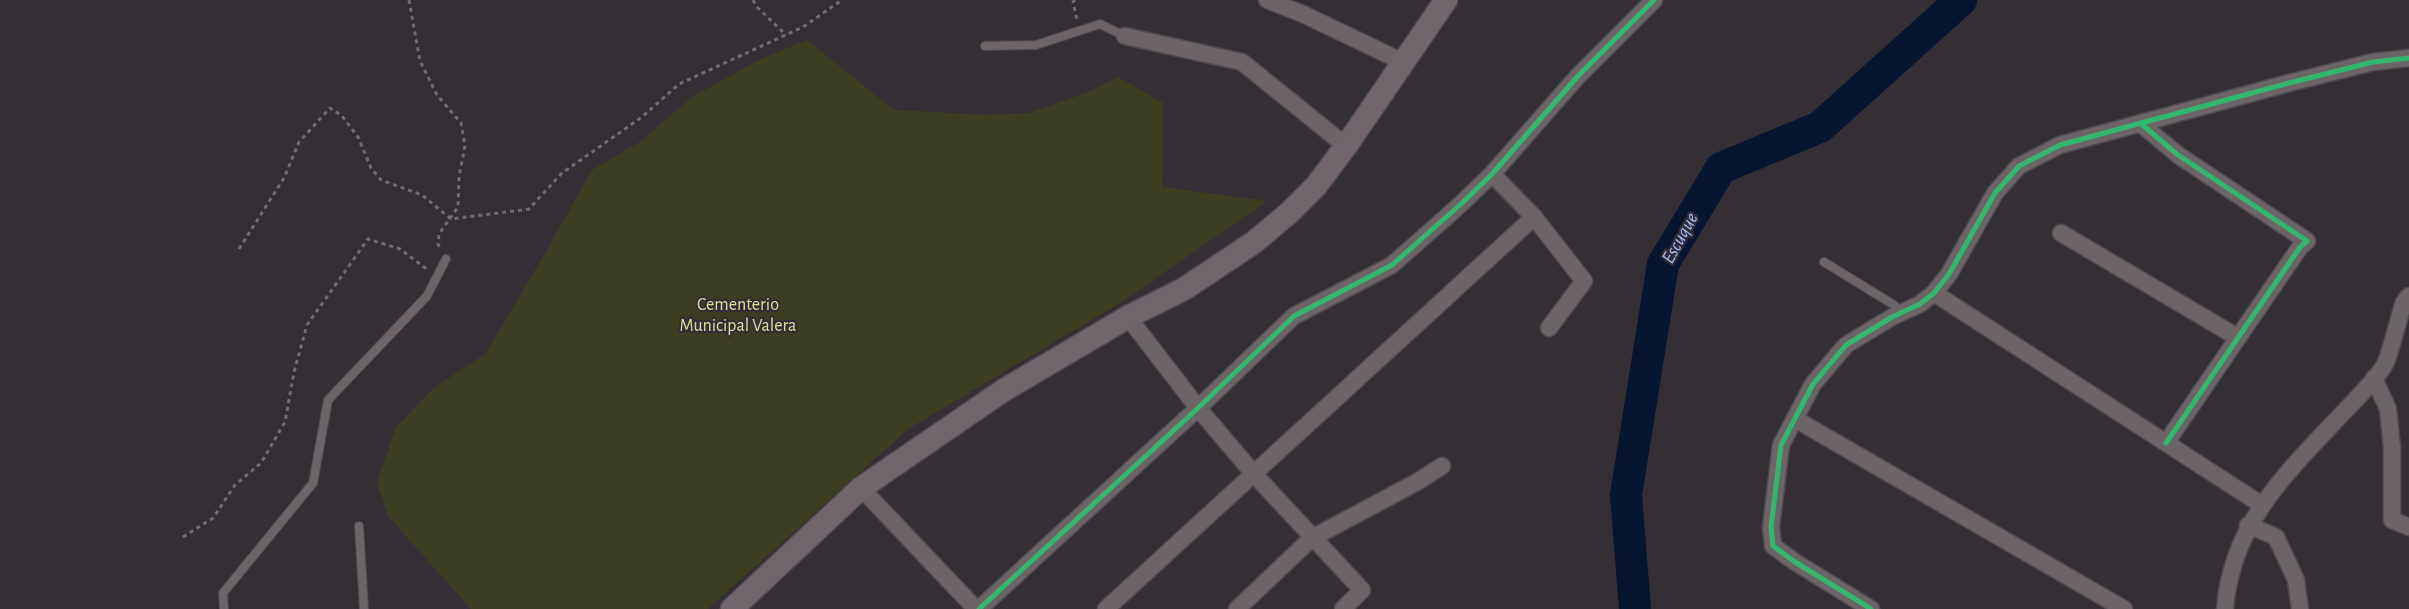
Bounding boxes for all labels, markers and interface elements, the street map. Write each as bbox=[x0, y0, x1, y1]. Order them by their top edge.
water label: Escuque bbox=[1657, 209, 1703, 267]
park label: Cementerio Municipal Valera bbox=[680, 294, 796, 336]

